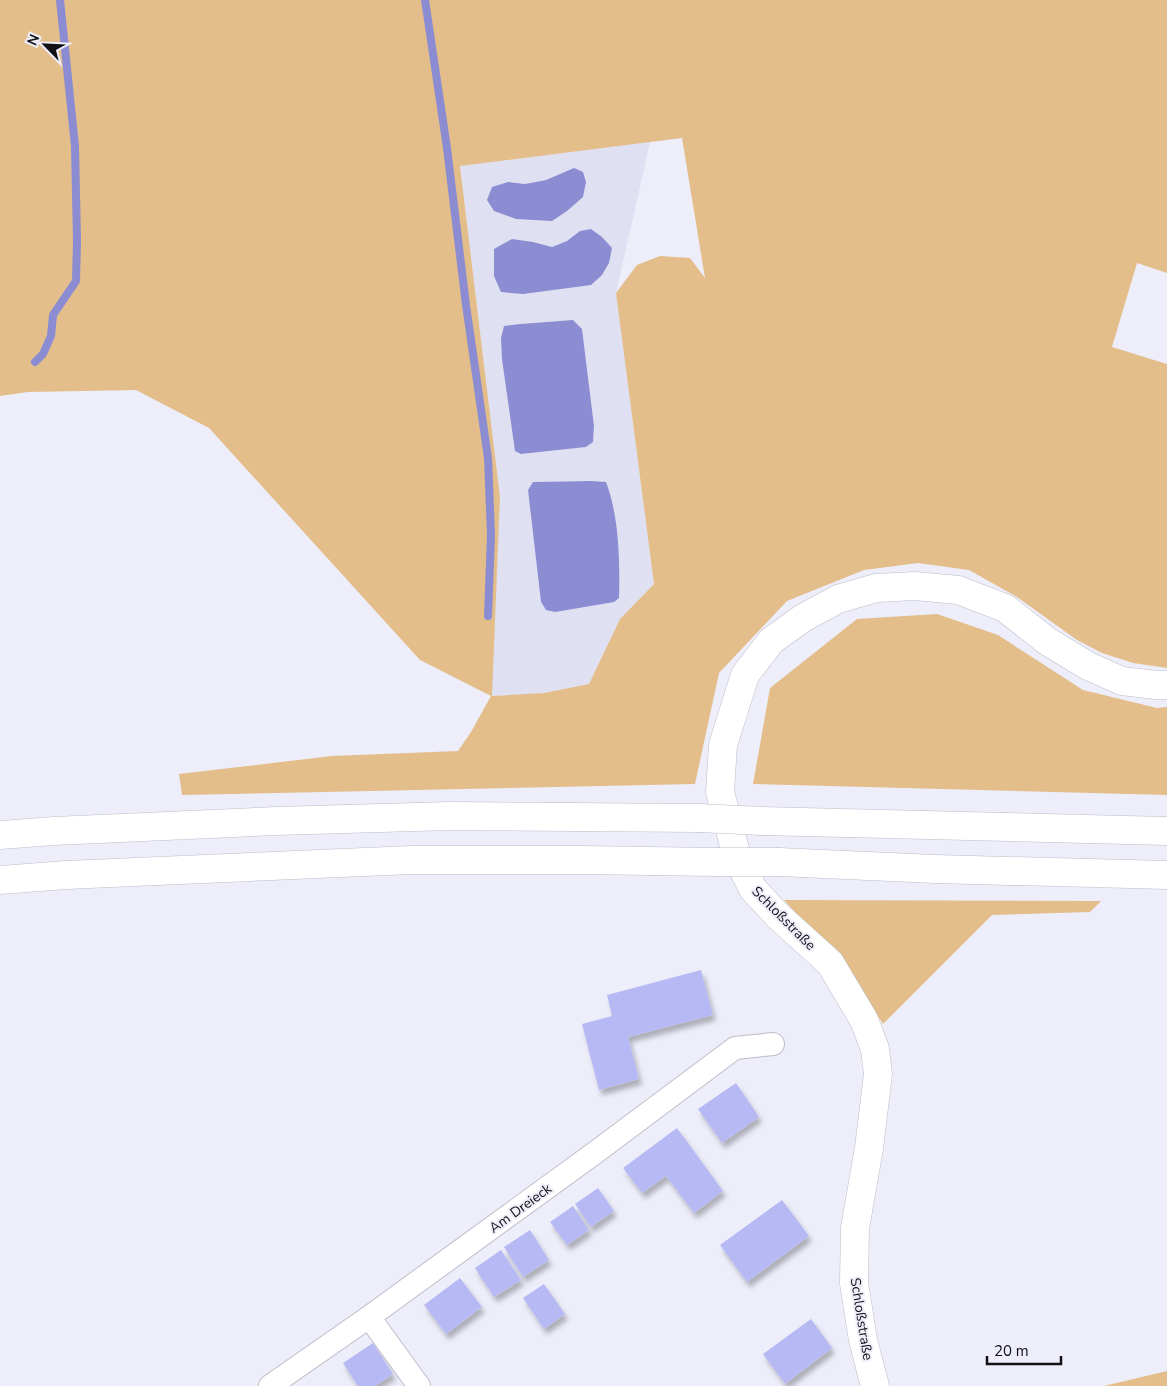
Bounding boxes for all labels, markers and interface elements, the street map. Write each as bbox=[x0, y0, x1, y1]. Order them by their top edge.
north arrow bbox=[20, 20, 70, 70]
text: N bbox=[23, 31, 44, 49]
street label: Schloßstraße bbox=[747, 882, 820, 955]
street label: Am Dreieck bbox=[485, 1179, 556, 1237]
street label: Schloßstraße bbox=[846, 1276, 877, 1362]
scale bar bbox=[987, 1334, 1061, 1366]
text: 20 m bbox=[994, 1341, 1029, 1361]

